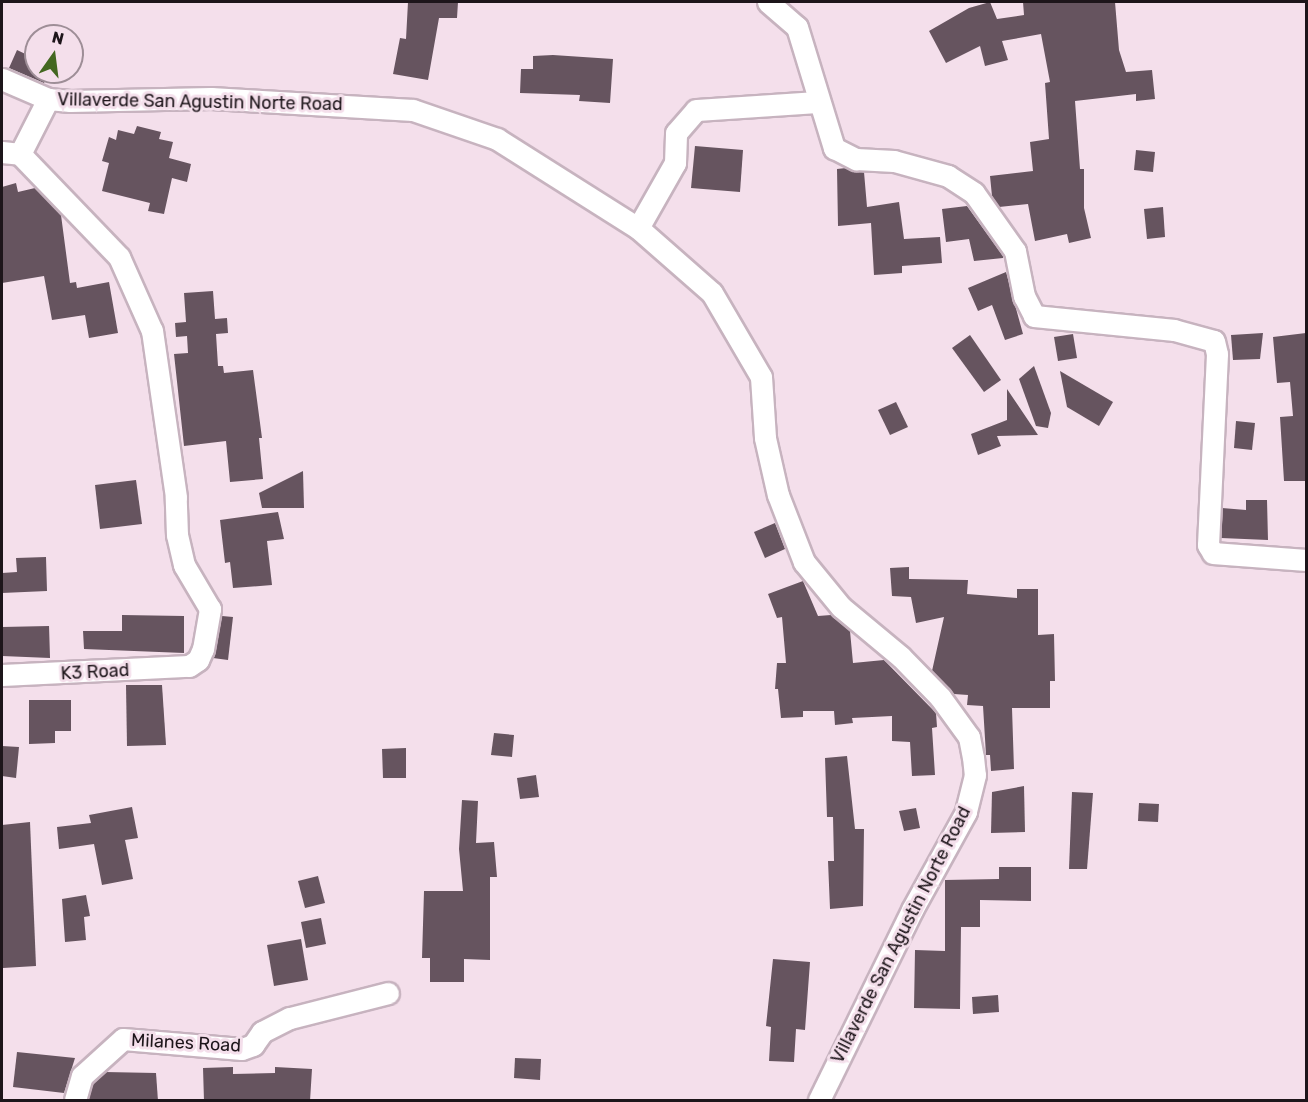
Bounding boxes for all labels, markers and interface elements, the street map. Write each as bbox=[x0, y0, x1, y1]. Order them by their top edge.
north arrow bbox=[24, 24, 84, 84]
text: N bbox=[50, 27, 66, 49]
street label: Villaverde San Agustin Norte Road bbox=[57, 89, 343, 115]
street label: K3 Road bbox=[60, 659, 130, 685]
street label: Villaverde San Agustin Norte Road bbox=[826, 803, 976, 1067]
street label: Milanes Road bbox=[130, 1029, 242, 1057]

